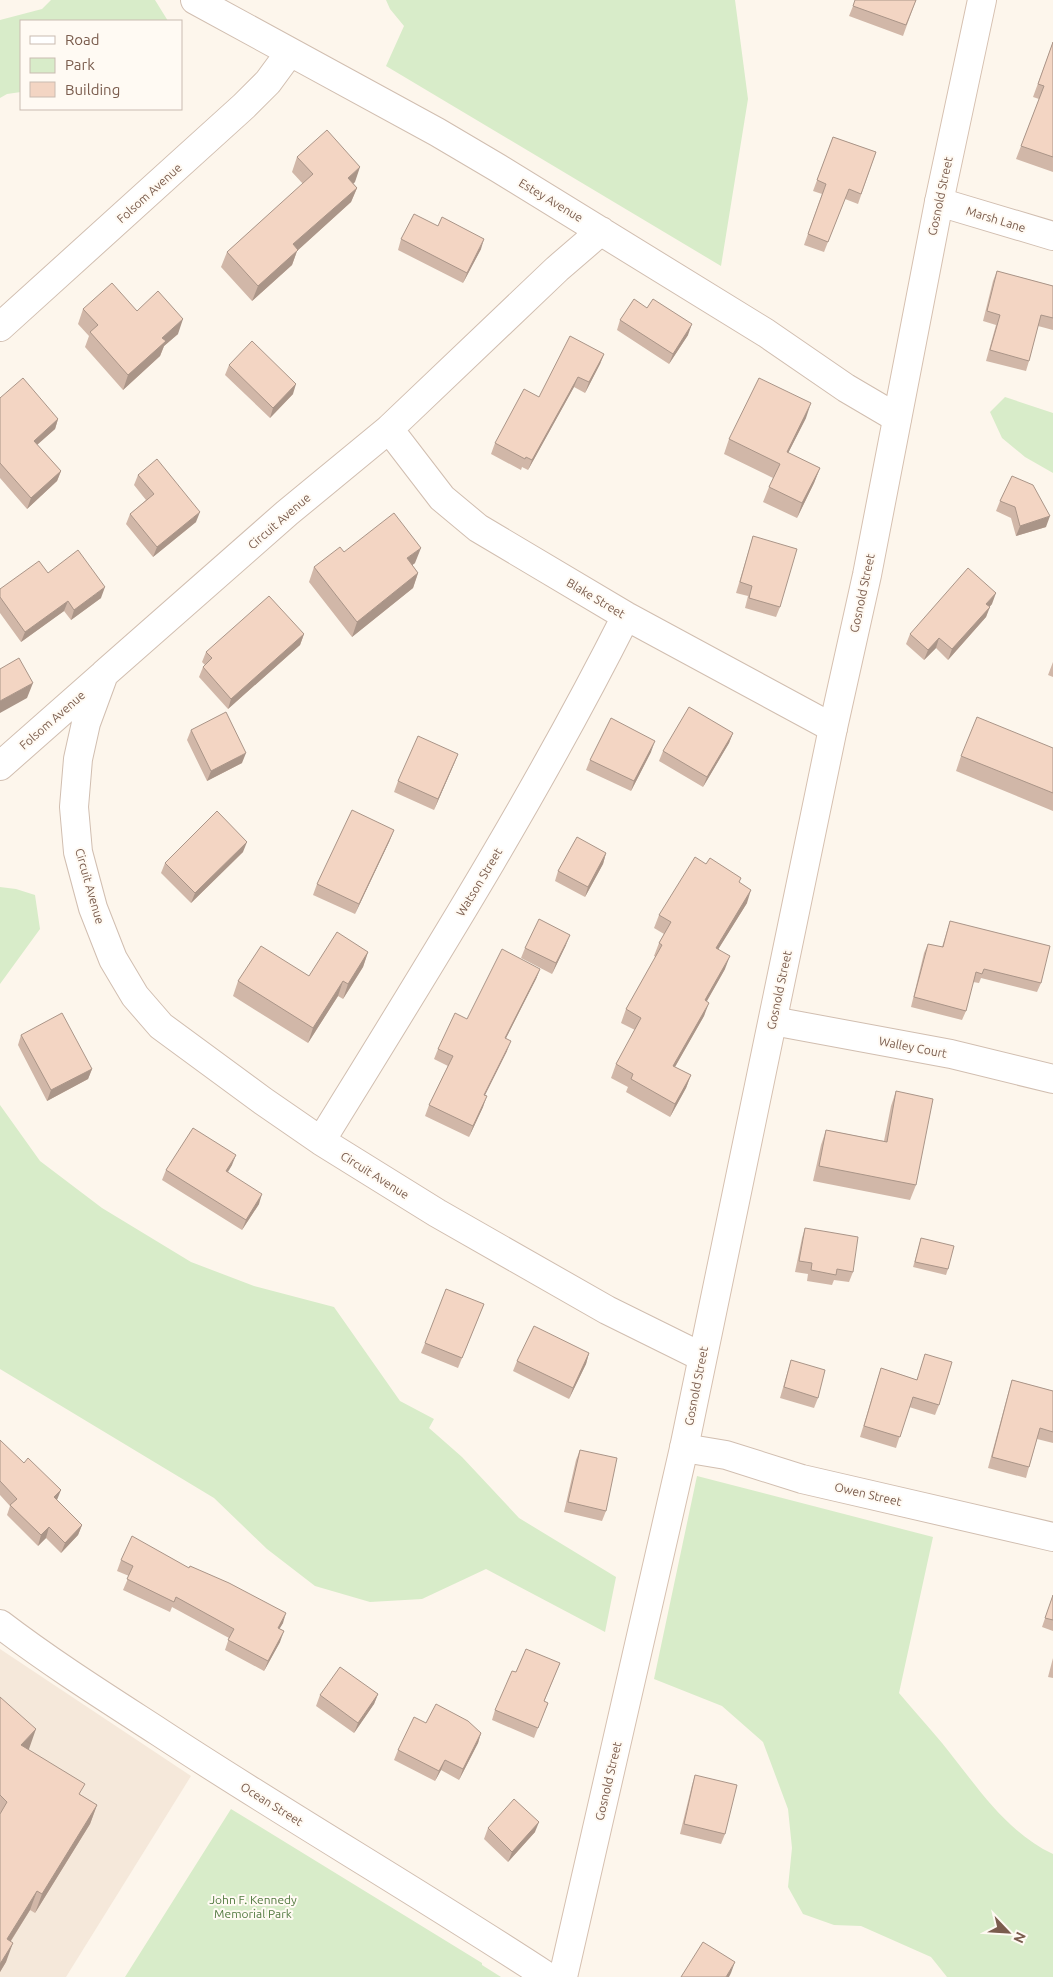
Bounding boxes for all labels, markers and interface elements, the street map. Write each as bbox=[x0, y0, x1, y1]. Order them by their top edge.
legend bbox=[20, 20, 182, 110]
text: Road bbox=[65, 31, 100, 48]
text: Park bbox=[65, 56, 95, 73]
text: Building bbox=[65, 81, 120, 98]
street label: Gosnold Street bbox=[925, 155, 955, 237]
street label: Folsom Avenue bbox=[114, 161, 184, 225]
street label: Estey Avenue bbox=[517, 176, 585, 224]
street label: Marsh Lane bbox=[965, 204, 1027, 234]
street label: Circuit Avenue bbox=[245, 490, 313, 552]
street label: Gosnold Street bbox=[847, 552, 877, 634]
street label: Blake Street bbox=[564, 576, 628, 621]
street label: Folsom Avenue bbox=[17, 688, 87, 752]
street label: Watson Street bbox=[454, 845, 505, 918]
street label: Circuit Avenue bbox=[73, 847, 107, 925]
street label: Gosnold Street bbox=[764, 949, 794, 1031]
street label: Walley Court bbox=[878, 1034, 948, 1060]
street label: Circuit Avenue bbox=[338, 1149, 412, 1201]
street label: Gosnold Street bbox=[682, 1345, 710, 1427]
street label: Owen Street bbox=[833, 1480, 903, 1508]
street label: Gosnold Street bbox=[593, 1740, 623, 1822]
street label: Ocean Street bbox=[239, 1780, 306, 1828]
park label: John F. Kennedy Memorial Park bbox=[209, 1893, 297, 1920]
north arrow bbox=[983, 1907, 1033, 1957]
text: N bbox=[1010, 1929, 1029, 1946]

